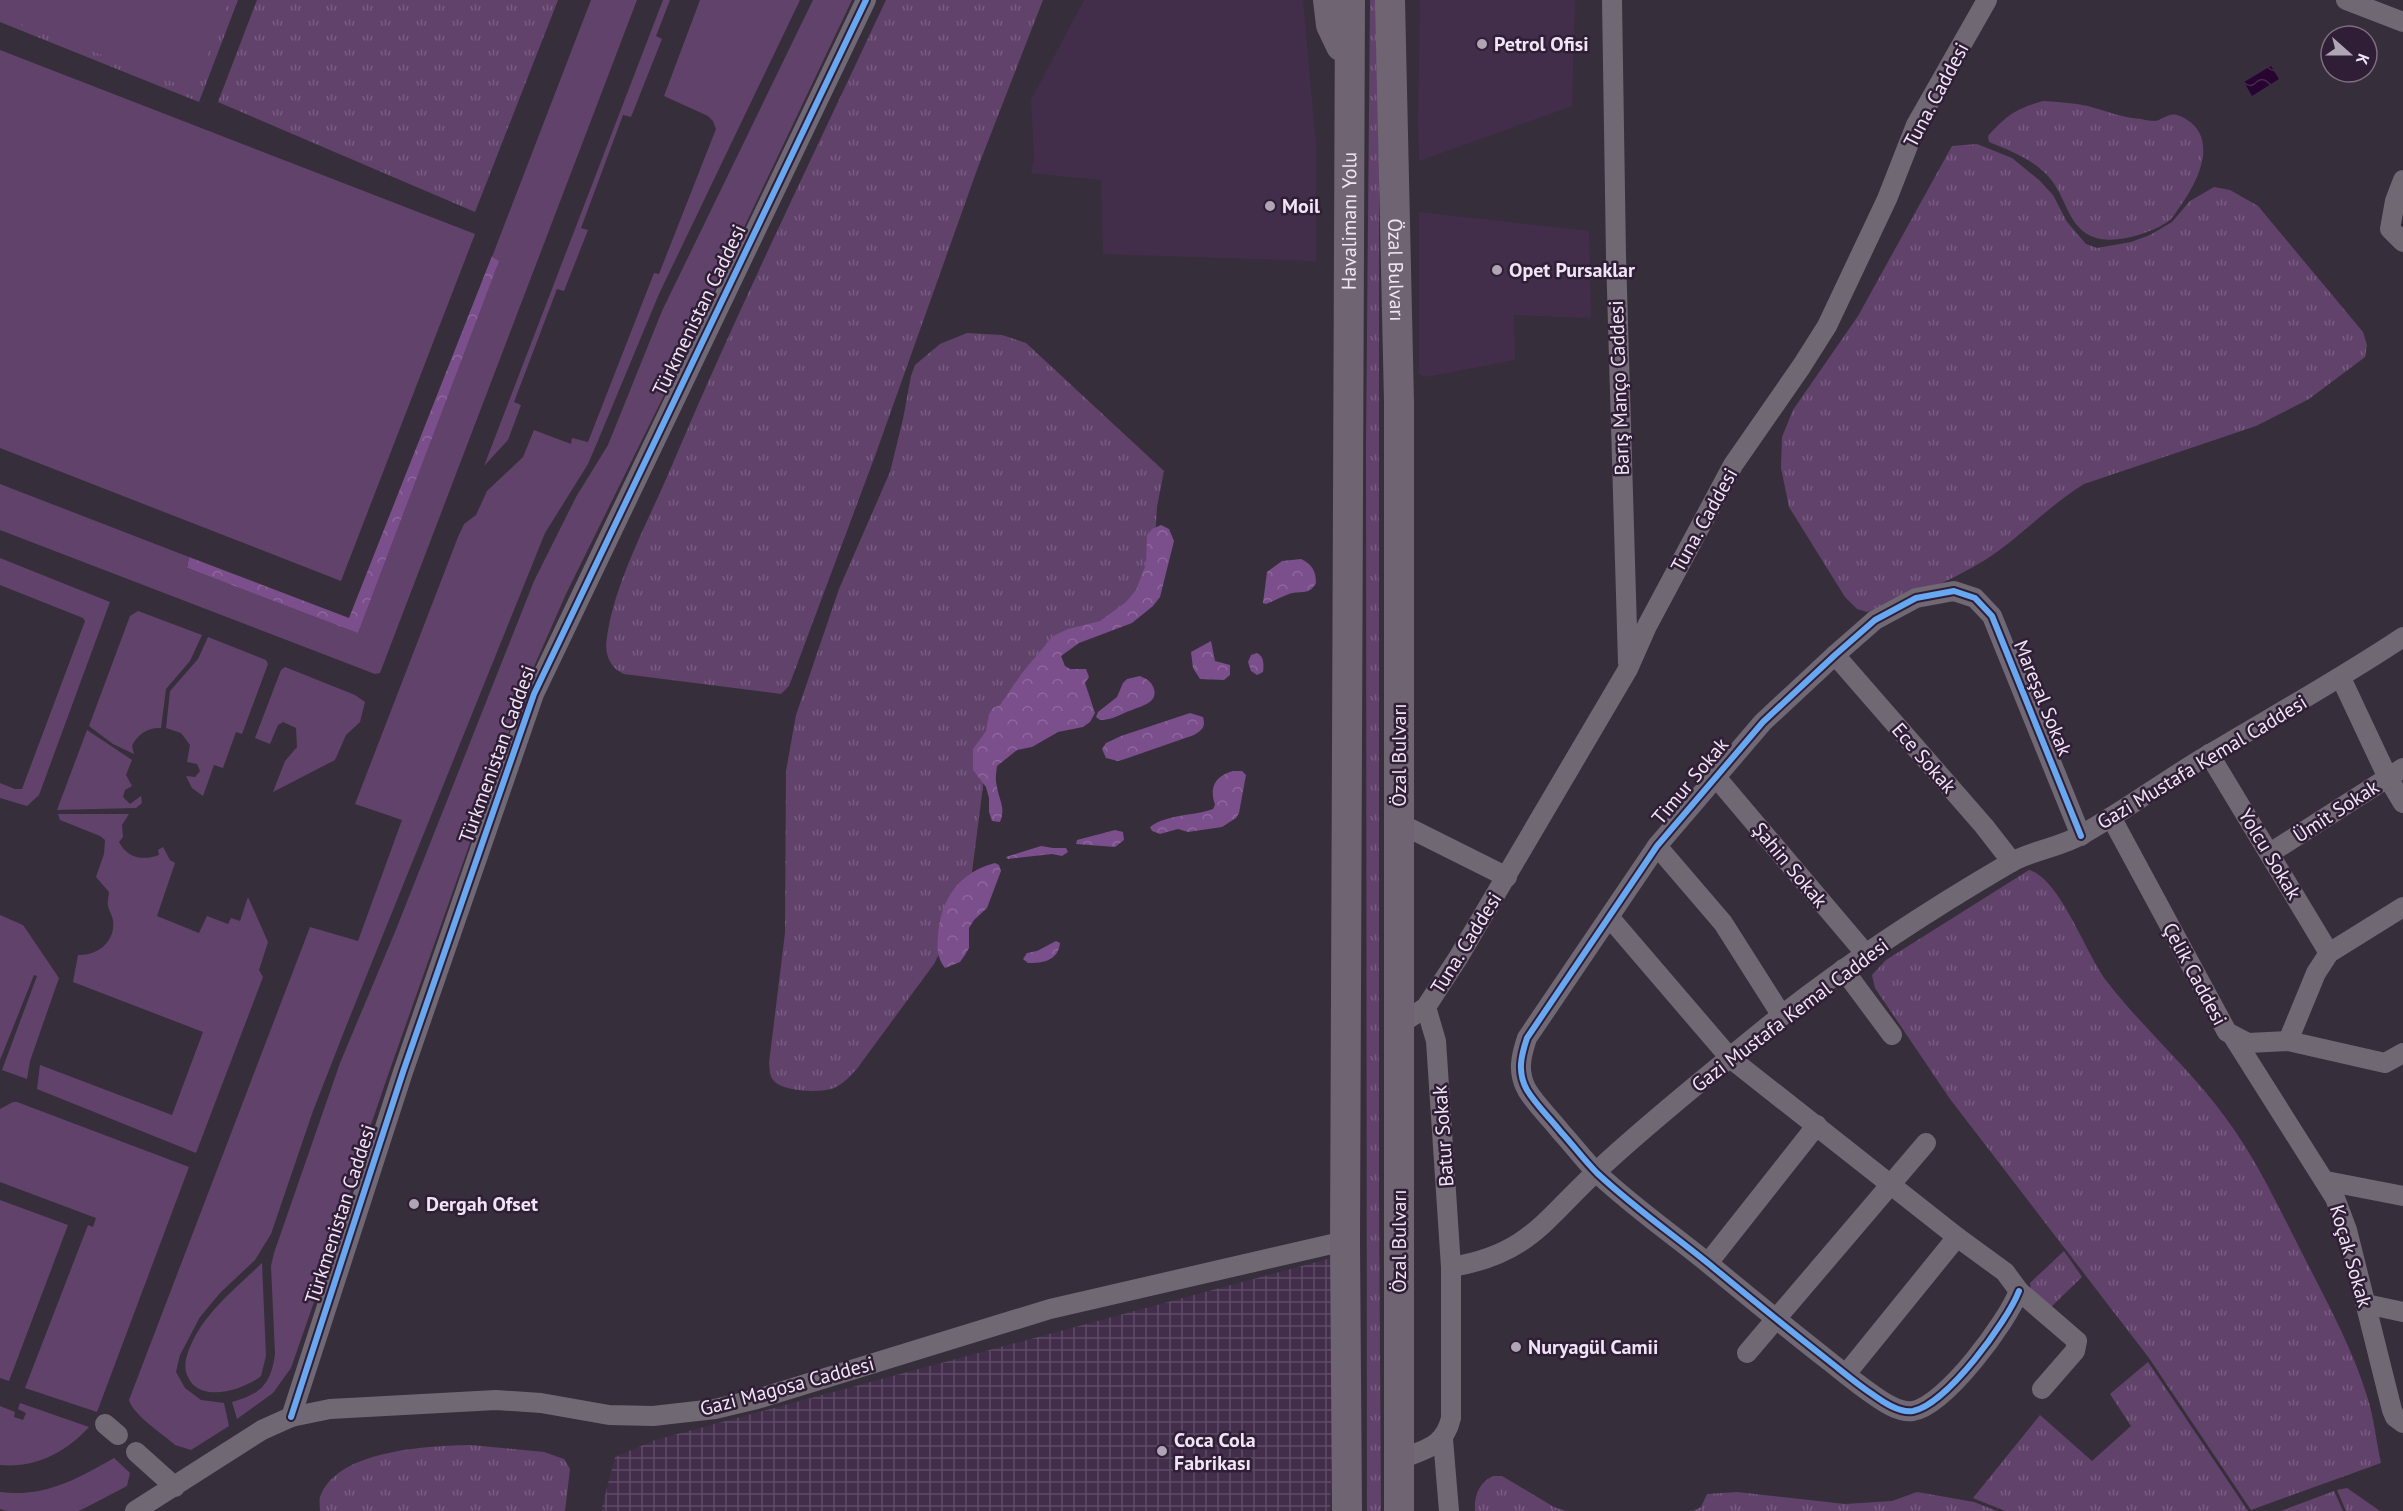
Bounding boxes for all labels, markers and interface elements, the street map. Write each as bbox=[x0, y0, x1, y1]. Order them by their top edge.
north arrow bbox=[2319, 24, 2379, 84]
place label: Petrol Ofisi bbox=[1494, 31, 1589, 57]
marker: Petrol Ofisi bbox=[1475, 37, 1489, 51]
street label: Tuna. Caddesi bbox=[1897, 38, 1975, 152]
text: K bbox=[2352, 51, 2374, 68]
street label: Havalimanı Yolu bbox=[1336, 152, 1362, 290]
place label: Moil bbox=[1282, 193, 1320, 219]
marker: Moil bbox=[1263, 199, 1277, 213]
street label: Özal Bulvarı bbox=[1382, 218, 1410, 322]
street label: Türkmenistan Caddesi bbox=[646, 220, 752, 400]
place label: Opet Pursaklar bbox=[1509, 257, 1635, 283]
marker: Opet Pursaklar bbox=[1490, 263, 1504, 277]
street label: Barış Manço Caddesi bbox=[1603, 300, 1635, 476]
street label: Tuna. Caddesi bbox=[1665, 463, 1743, 577]
street label: Mareşal Sokak bbox=[2008, 636, 2078, 760]
street label: Türkmenistan Caddesi bbox=[453, 662, 541, 846]
street label: Gazi Mustafa Kemal Caddesi bbox=[2092, 689, 2312, 835]
street label: Özal Bulvarı bbox=[1386, 703, 1412, 807]
street label: Ece Sokak bbox=[1886, 717, 1962, 799]
street label: Timur Sokak bbox=[1646, 732, 1734, 830]
street label: Ümit Sokak bbox=[2288, 773, 2384, 848]
street label: Yolcu Sokak bbox=[2233, 804, 2308, 905]
street label: Şahin Sokak bbox=[1747, 817, 1834, 913]
street label: Tuna. Caddesi bbox=[1424, 887, 1508, 999]
street label: Çelik Caddesi bbox=[2157, 918, 2233, 1030]
street label: Gazi Mustafa Kemal Caddesi bbox=[1686, 932, 1894, 1098]
street label: Batur Sokak bbox=[1426, 1084, 1460, 1188]
street label: Türkmenistan Caddesi bbox=[299, 1121, 381, 1307]
street label: Özal Bulvarı bbox=[1386, 1189, 1412, 1293]
place label: Dergah Ofset bbox=[426, 1191, 538, 1217]
marker: Dergah Ofset bbox=[407, 1197, 421, 1211]
street label: Koçak Sokak bbox=[2324, 1202, 2378, 1311]
place label: Nuryagül Camii bbox=[1528, 1334, 1658, 1360]
marker: Nuryagül Camii bbox=[1509, 1340, 1523, 1354]
street label: Gazi Magosa Caddesi bbox=[697, 1350, 877, 1422]
place label: Coca Cola Fabrikası bbox=[1174, 1427, 1256, 1476]
marker: Coca Cola Fabrikası bbox=[1155, 1444, 1169, 1458]

